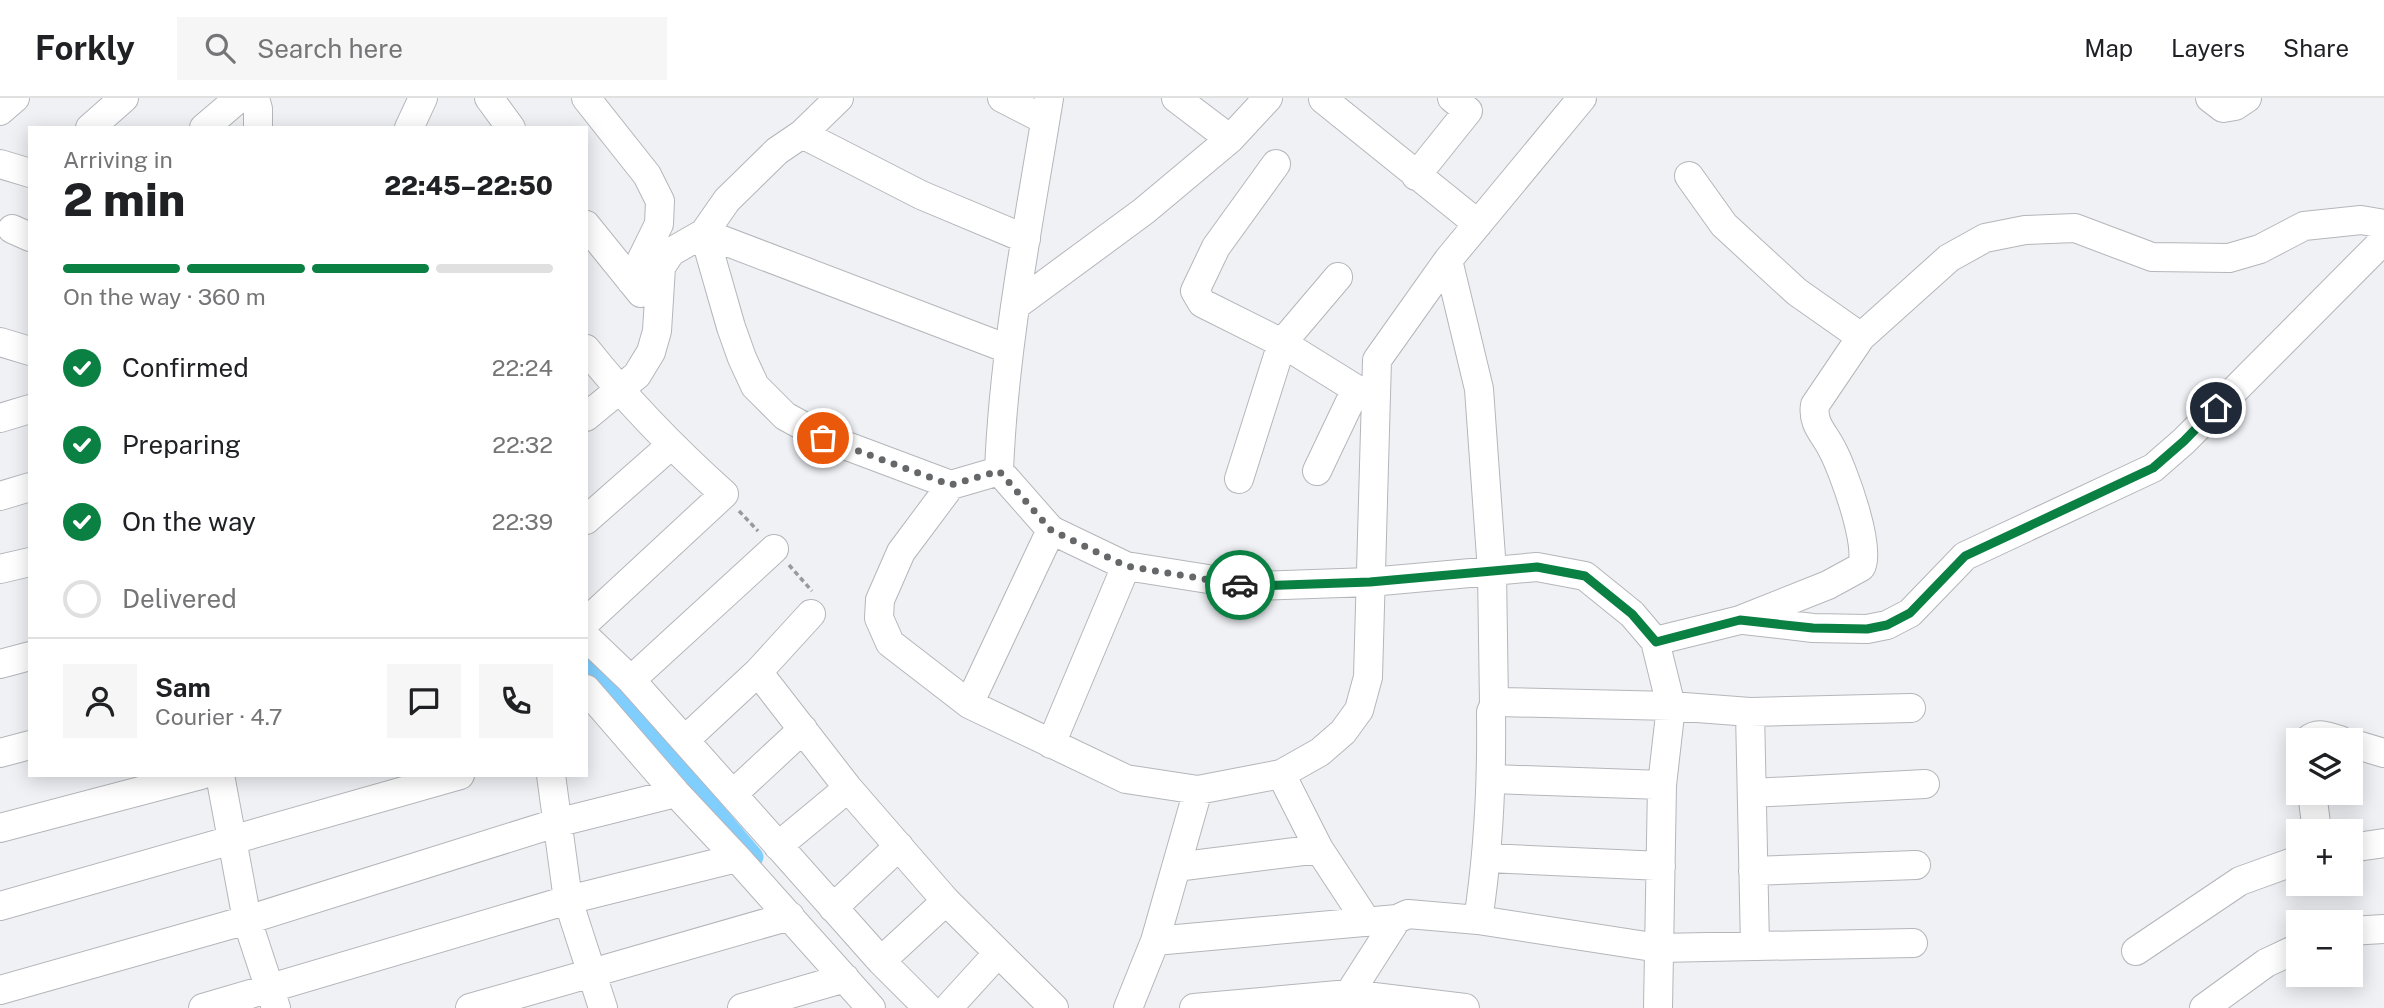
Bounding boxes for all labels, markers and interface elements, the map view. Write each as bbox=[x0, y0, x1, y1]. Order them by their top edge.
search box bbox=[177, 17, 667, 80]
text: Forkly bbox=[35, 29, 135, 67]
icon: search bbox=[201, 29, 239, 67]
text: Search here bbox=[257, 33, 403, 64]
text: Map bbox=[2084, 34, 2133, 62]
text: Layers bbox=[2171, 34, 2245, 62]
text: Share bbox=[2283, 34, 2349, 62]
text: Arriving in bbox=[63, 146, 173, 173]
text: 22:45–22:50 bbox=[384, 170, 553, 201]
text: 2 min bbox=[63, 172, 185, 226]
text: On the way · 360 m bbox=[63, 283, 266, 310]
icon: check bbox=[63, 349, 101, 387]
text: Confirmed bbox=[122, 352, 249, 383]
text: 22:24 bbox=[492, 354, 553, 381]
pin bbox=[2186, 378, 2246, 438]
icon: home bbox=[2197, 389, 2235, 427]
pin bbox=[793, 408, 853, 468]
icon: bag bbox=[804, 419, 842, 457]
icon: check bbox=[63, 426, 101, 464]
text: Preparing bbox=[122, 429, 241, 460]
text: 22:32 bbox=[492, 431, 553, 458]
icon: check bbox=[63, 503, 101, 541]
text: On the way bbox=[122, 506, 256, 537]
text: 22:39 bbox=[492, 508, 553, 535]
courier bbox=[1205, 550, 1275, 620]
icon: car bbox=[1221, 566, 1259, 604]
text: Delivered bbox=[122, 583, 237, 614]
button: person bbox=[63, 664, 137, 738]
button: chat bbox=[387, 664, 461, 738]
button: phone bbox=[479, 664, 553, 738]
text: Sam bbox=[155, 672, 211, 703]
text: Courier · 4.7 bbox=[155, 703, 283, 730]
map controls bbox=[2286, 728, 2363, 987]
button: layers bbox=[2286, 728, 2363, 805]
button: + bbox=[2286, 819, 2363, 896]
button: − bbox=[2286, 910, 2363, 987]

